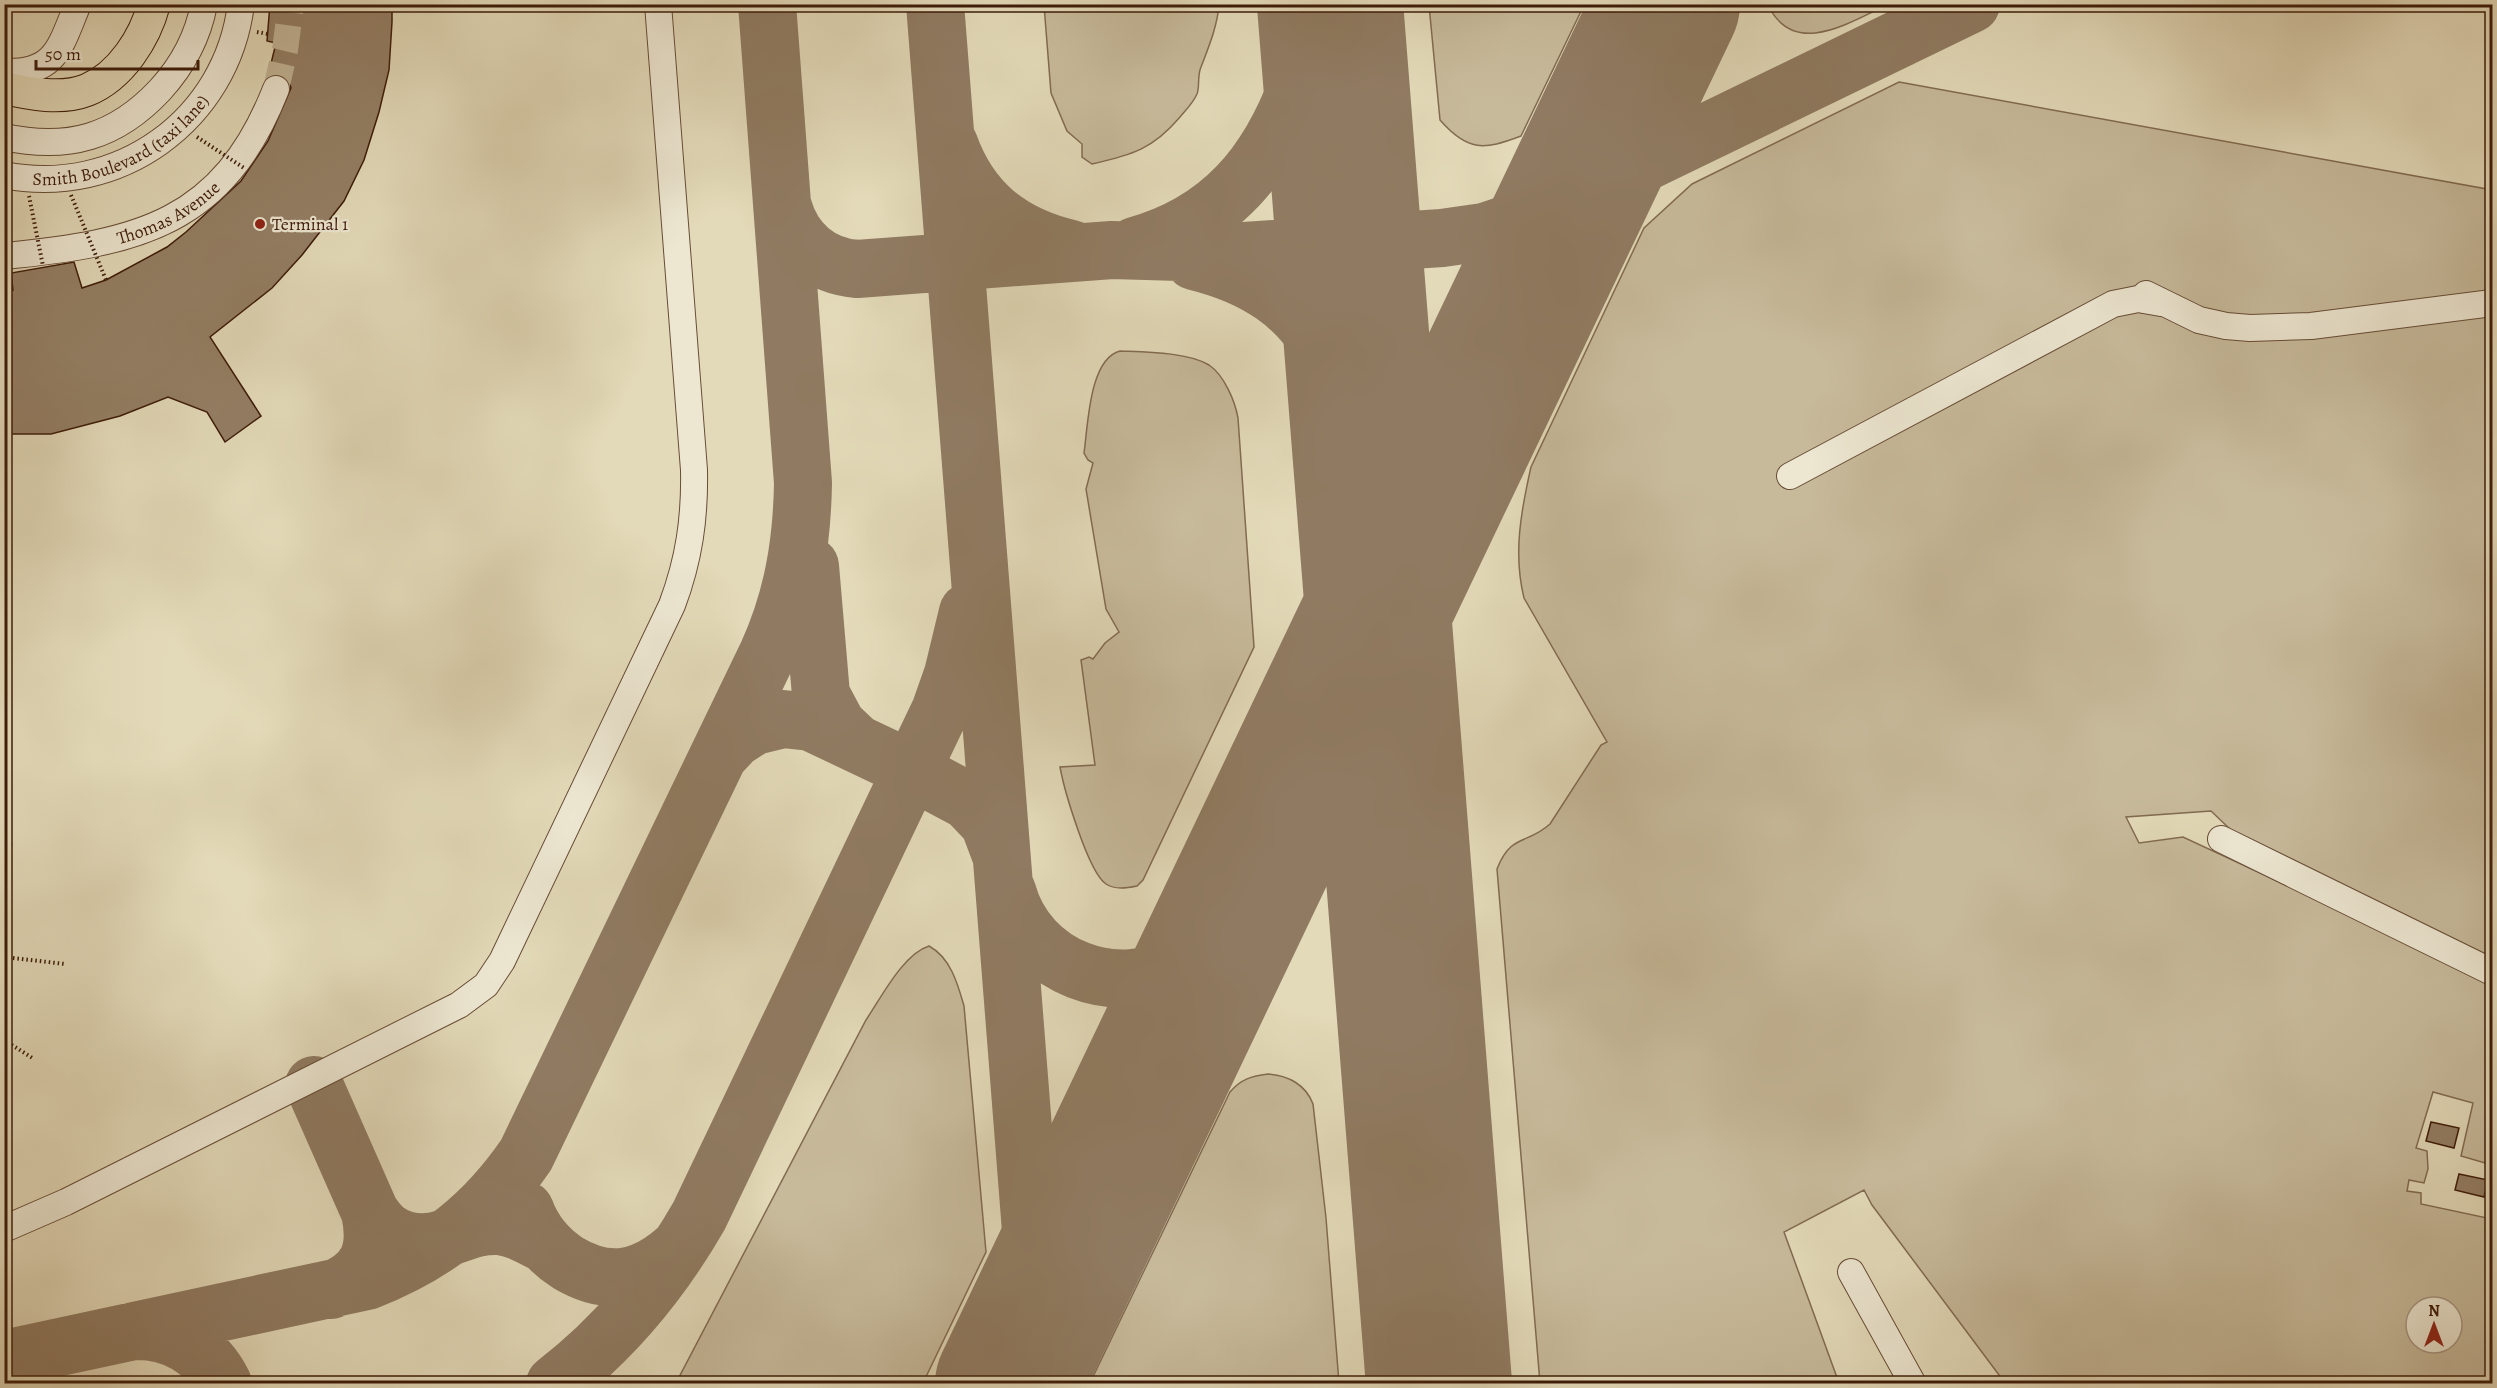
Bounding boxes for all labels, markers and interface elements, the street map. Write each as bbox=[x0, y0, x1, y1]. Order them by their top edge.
scale bar bbox=[36, 33, 198, 71]
text: 50 m bbox=[45, 42, 81, 66]
street label: Smith Boulevard (taxi lane) bbox=[32, 90, 214, 191]
street label: Thomas Avenue bbox=[114, 176, 225, 250]
place label: Terminal 1 bbox=[272, 212, 348, 236]
marker: Terminal 1 bbox=[253, 217, 267, 231]
north arrow bbox=[2404, 1295, 2464, 1355]
text: N bbox=[2428, 1300, 2440, 1322]

